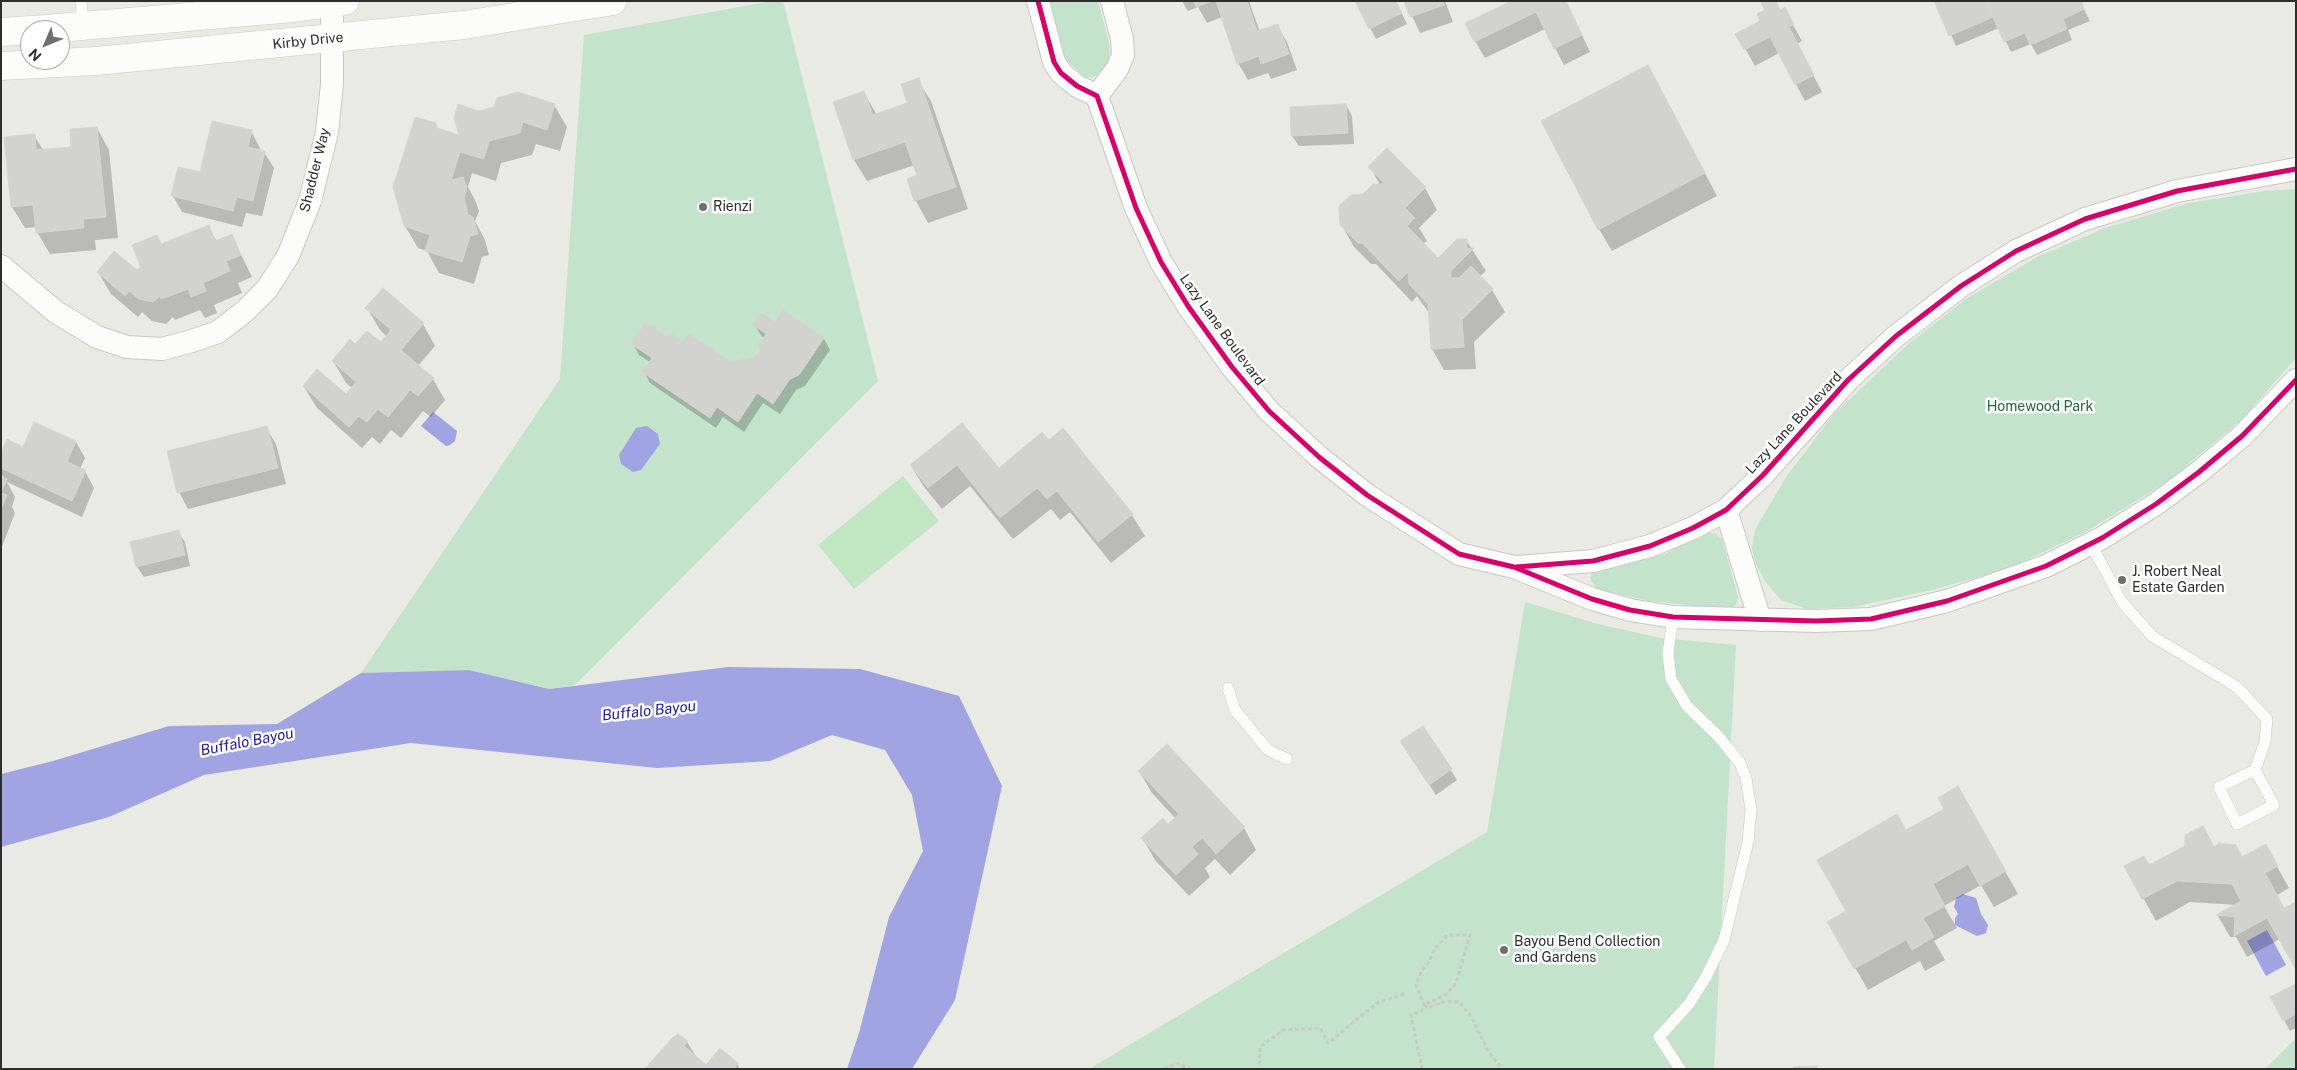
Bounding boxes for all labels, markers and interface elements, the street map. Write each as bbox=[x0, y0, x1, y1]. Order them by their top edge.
north arrow bbox=[20, 20, 70, 70]
street label: Kirby Drive bbox=[272, 29, 344, 53]
text: N bbox=[26, 45, 45, 64]
street label: Shadder Way bbox=[296, 126, 334, 214]
place label: Rienzi bbox=[713, 199, 752, 215]
marker: Rienzi bbox=[697, 201, 709, 213]
street label: Lazy Lane Boulevard bbox=[1176, 271, 1268, 389]
street label: Lazy Lane Boulevard bbox=[1742, 368, 1846, 478]
park label: Homewood Park bbox=[1987, 399, 2093, 415]
place label: J. Robert Neal Estate Garden bbox=[2132, 564, 2225, 596]
marker: J. Robert Neal Estate Garden bbox=[2116, 574, 2128, 586]
water label: Buffalo Bayou bbox=[601, 697, 697, 725]
water label: Buffalo Bayou bbox=[199, 724, 295, 760]
place label: Bayou Bend Collection and Gardens bbox=[1514, 934, 1660, 966]
marker: Bayou Bend Collection and Gardens bbox=[1498, 944, 1510, 956]

